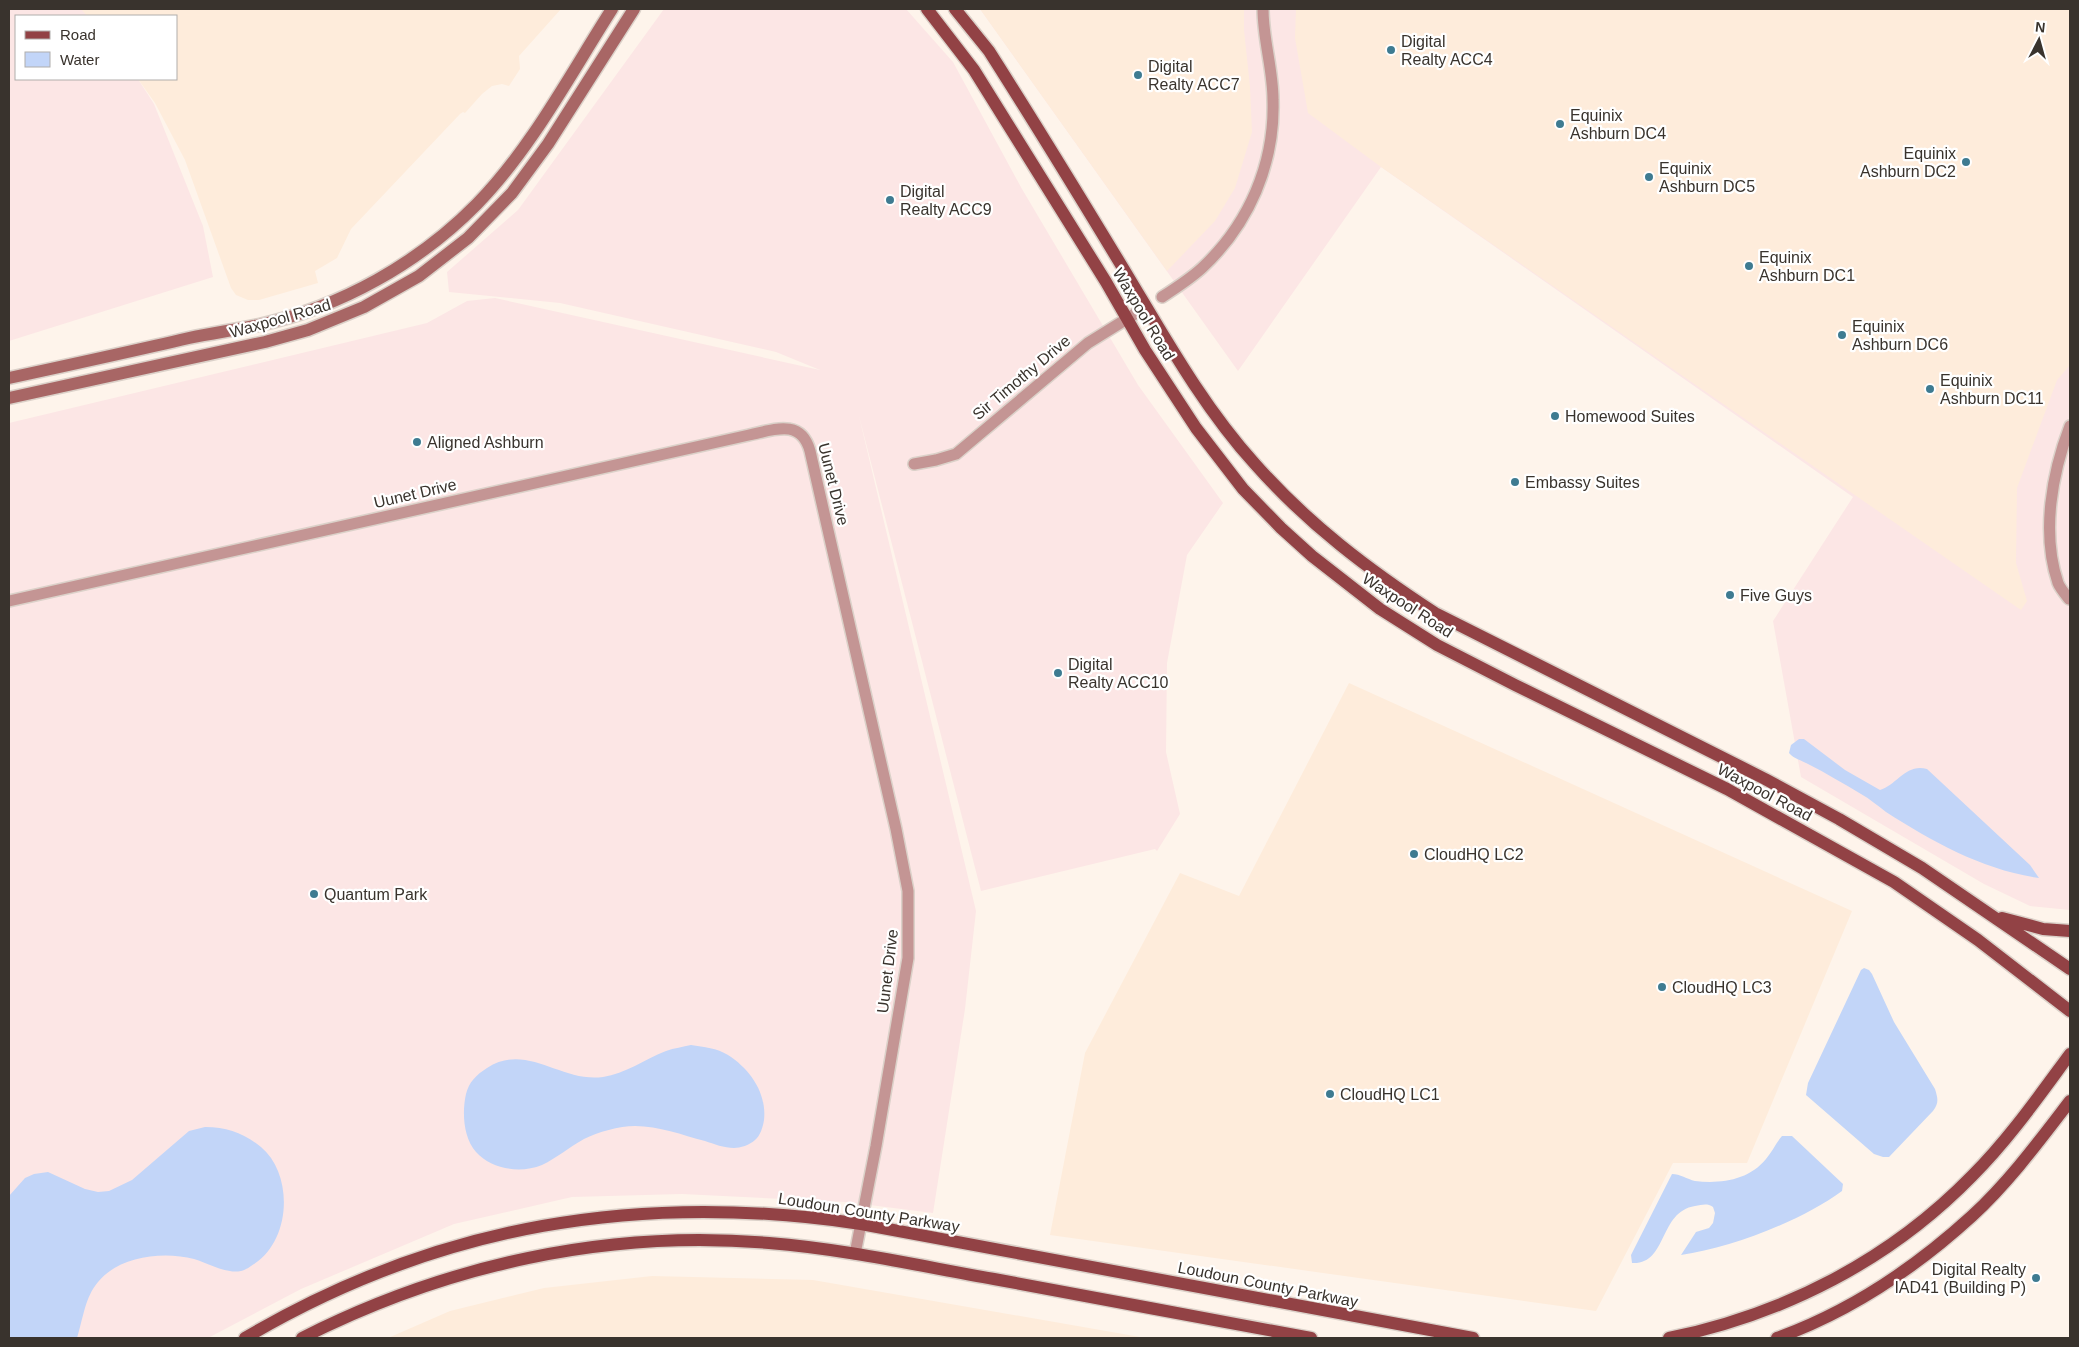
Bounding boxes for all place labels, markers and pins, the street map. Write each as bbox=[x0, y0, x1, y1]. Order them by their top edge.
place label: Digital Realty ACC4 bbox=[1401, 33, 1493, 68]
marker: Digital Realty ACC4 bbox=[1385, 44, 1397, 56]
place label: Digital Realty ACC7 bbox=[1148, 58, 1240, 93]
marker: Digital Realty ACC7 bbox=[1132, 69, 1144, 81]
place label: Equinix Ashburn DC4 bbox=[1570, 107, 1666, 142]
marker: Equinix Ashburn DC4 bbox=[1554, 118, 1566, 130]
place label: Equinix Ashburn DC2 bbox=[1860, 145, 1956, 180]
marker: Equinix Ashburn DC2 bbox=[1960, 156, 1972, 168]
place label: Equinix Ashburn DC5 bbox=[1659, 160, 1755, 195]
marker: Equinix Ashburn DC5 bbox=[1643, 171, 1655, 183]
place label: Digital Realty ACC9 bbox=[900, 183, 992, 218]
marker: Digital Realty ACC9 bbox=[884, 194, 896, 206]
place label: Equinix Ashburn DC1 bbox=[1759, 249, 1855, 284]
marker: Equinix Ashburn DC1 bbox=[1743, 260, 1755, 272]
place label: Equinix Ashburn DC6 bbox=[1852, 318, 1948, 353]
marker: Equinix Ashburn DC6 bbox=[1836, 329, 1848, 341]
place label: Equinix Ashburn DC11 bbox=[1940, 372, 2044, 407]
marker: Equinix Ashburn DC11 bbox=[1924, 383, 1936, 395]
place label: Homewood Suites bbox=[1565, 408, 1695, 425]
marker: Homewood Suites bbox=[1549, 410, 1561, 422]
place label: Aligned Ashburn bbox=[427, 434, 544, 451]
marker: Aligned Ashburn bbox=[411, 436, 423, 448]
place label: Embassy Suites bbox=[1525, 474, 1640, 491]
marker: Embassy Suites bbox=[1509, 476, 1521, 488]
place label: Five Guys bbox=[1740, 587, 1812, 604]
marker: Five Guys bbox=[1724, 589, 1736, 601]
place label: Digital Realty ACC10 bbox=[1068, 656, 1169, 691]
marker: Digital Realty ACC10 bbox=[1052, 667, 1064, 679]
place label: CloudHQ LC2 bbox=[1424, 846, 1524, 863]
marker: CloudHQ LC2 bbox=[1408, 848, 1420, 860]
place label: Quantum Park bbox=[324, 886, 428, 903]
marker: Quantum Park bbox=[308, 888, 320, 900]
place label: CloudHQ LC3 bbox=[1672, 979, 1772, 996]
marker: CloudHQ LC3 bbox=[1656, 981, 1668, 993]
place label: CloudHQ LC1 bbox=[1340, 1086, 1440, 1103]
marker: CloudHQ LC1 bbox=[1324, 1088, 1336, 1100]
place label: Digital Realty IAD41 (Building P) bbox=[1894, 1261, 2026, 1296]
marker: Digital Realty IAD41 (Building P) bbox=[2030, 1272, 2042, 1284]

